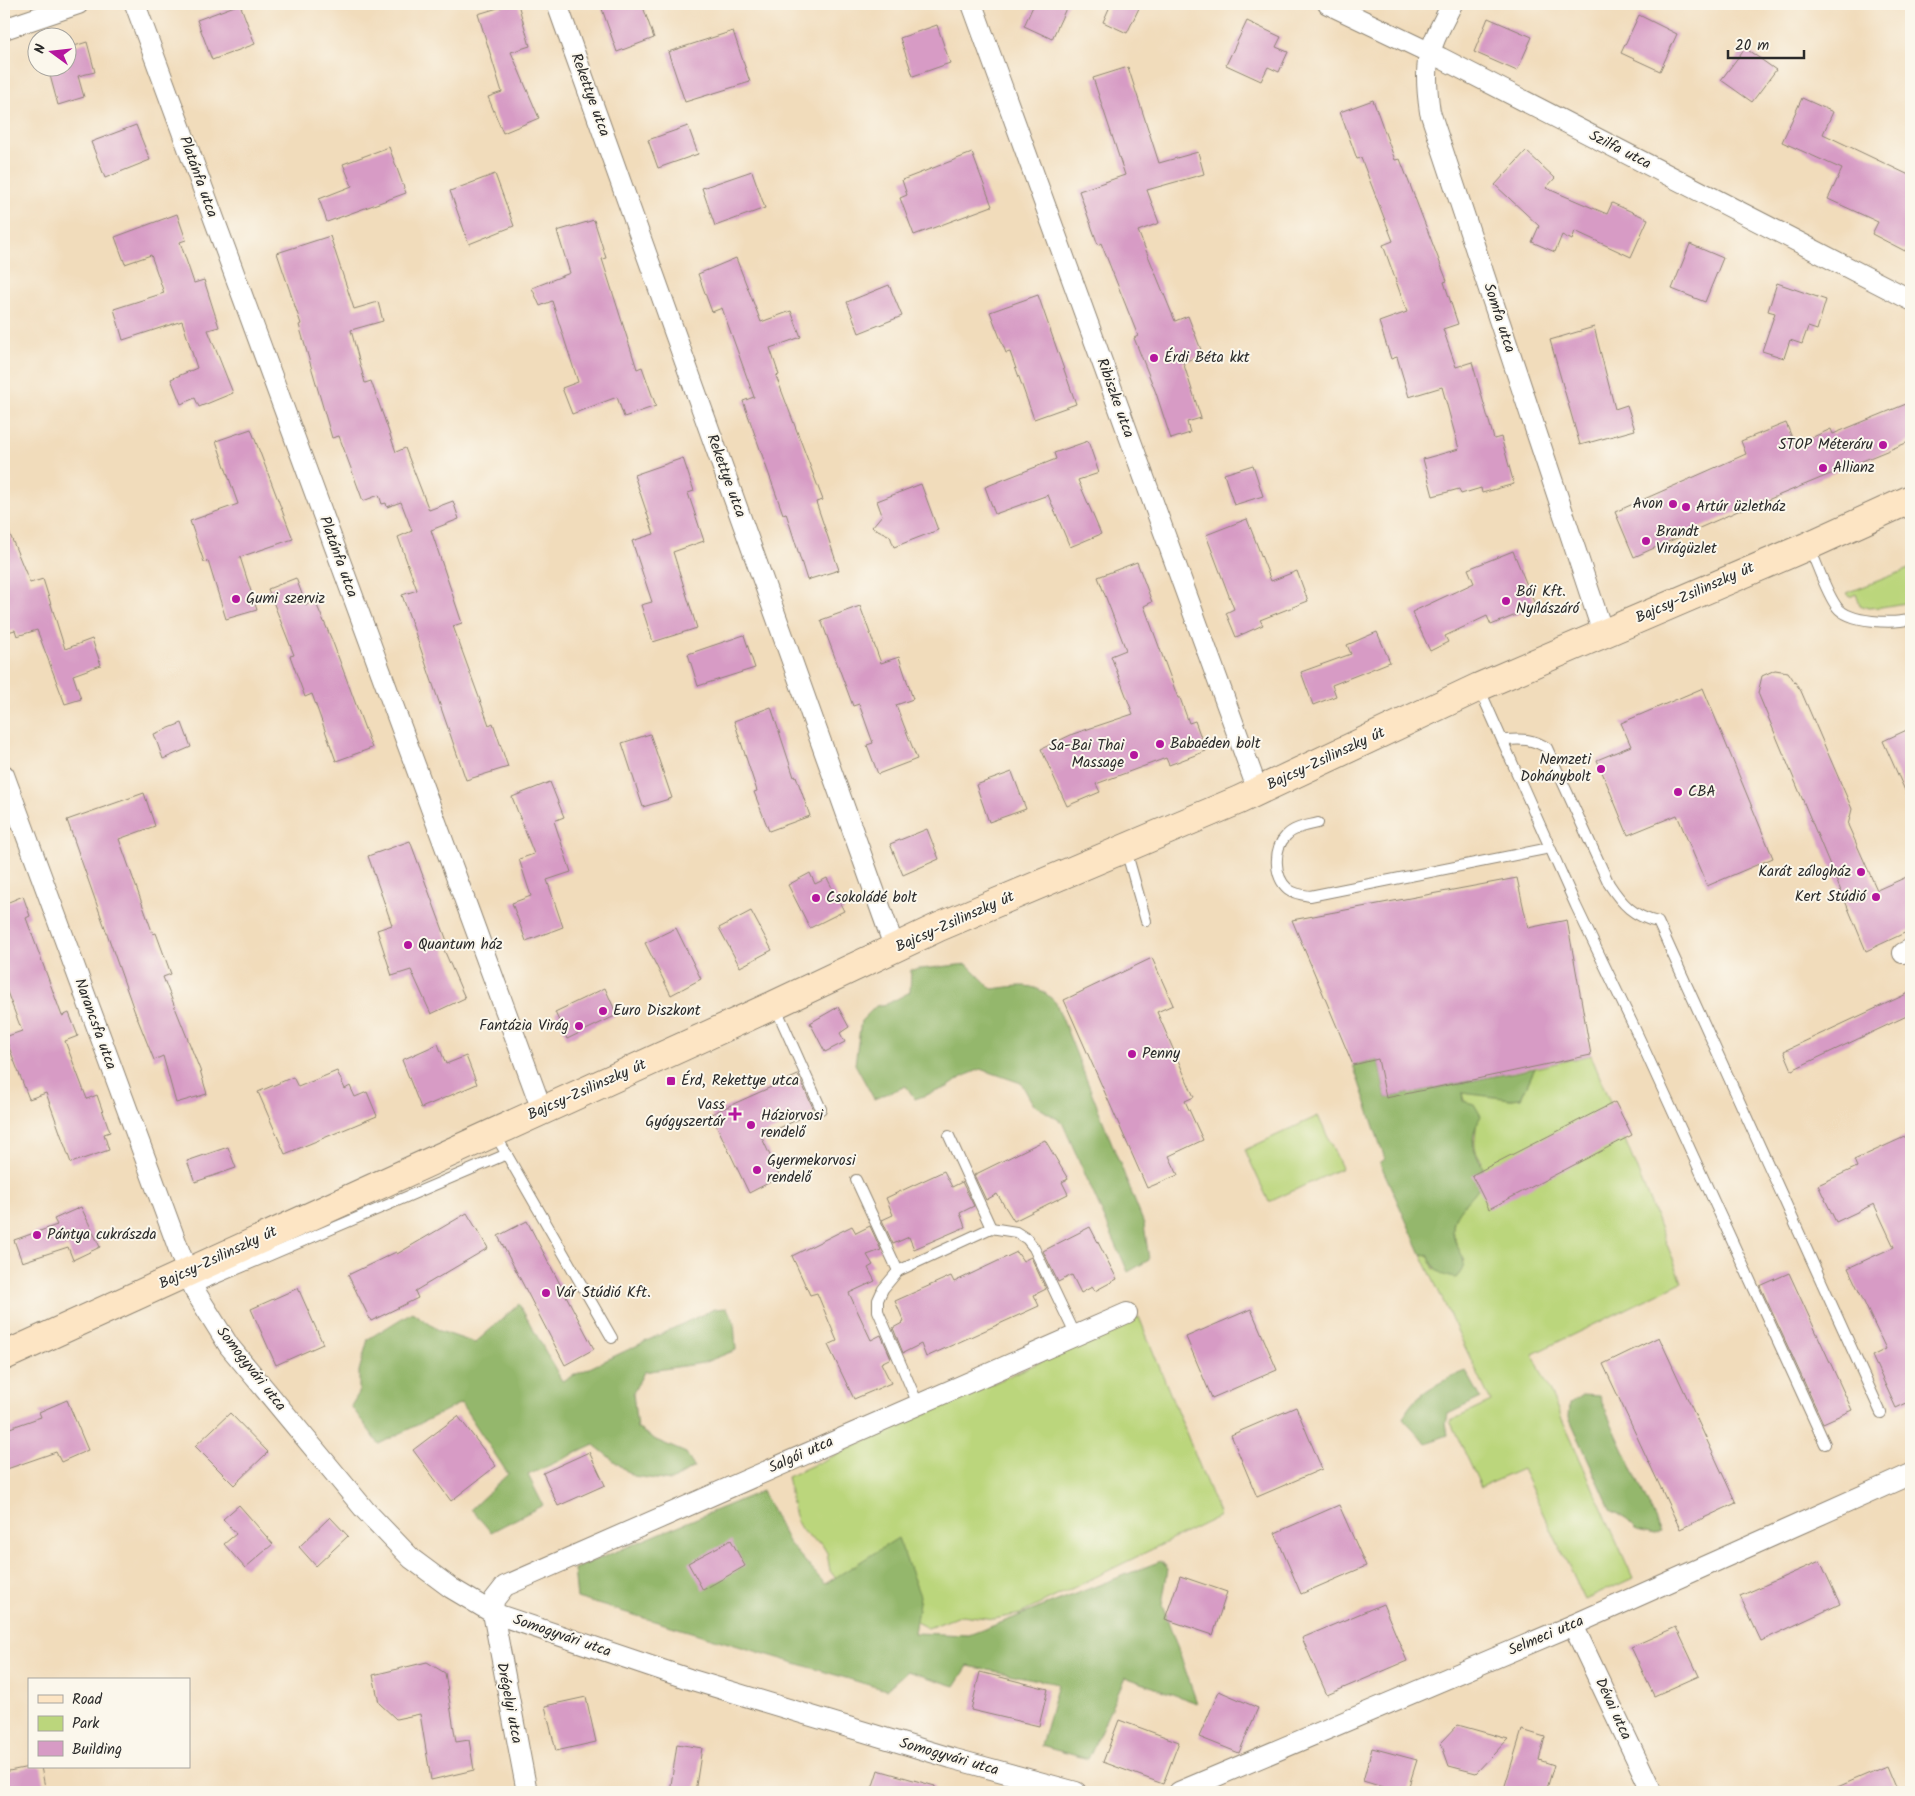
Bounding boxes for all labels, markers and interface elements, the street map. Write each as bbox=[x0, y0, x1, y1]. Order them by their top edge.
north arrow bbox=[28, 28, 78, 78]
scale bar bbox=[1728, 28, 1804, 60]
text: 20 m bbox=[1735, 34, 1769, 58]
text: N bbox=[29, 42, 52, 56]
street label: Rekettye utca bbox=[564, 50, 616, 140]
street label: Szilfa utca bbox=[1585, 124, 1655, 176]
street label: Platánfa utca bbox=[172, 133, 224, 221]
street label: Somfa utca bbox=[1476, 280, 1522, 356]
place label: Érdi Béta kkt bbox=[1164, 346, 1250, 370]
marker: Érdi Béta kkt bbox=[1148, 352, 1160, 364]
street label: Ribiszke utca bbox=[1089, 355, 1141, 441]
street label: Rekettye utca bbox=[700, 431, 752, 521]
place label: STOP Méteráru bbox=[1778, 433, 1873, 457]
marker: STOP Méteráru bbox=[1877, 439, 1889, 451]
place label: Allianz bbox=[1833, 456, 1875, 480]
marker: Allianz bbox=[1817, 462, 1829, 474]
place label: Avon bbox=[1633, 492, 1663, 516]
place label: Artúr üzletház bbox=[1696, 495, 1786, 519]
marker: Avon bbox=[1667, 498, 1679, 510]
marker: Artúr üzletház bbox=[1680, 501, 1692, 513]
street label: Platánfa utca bbox=[312, 513, 364, 601]
place label: Brandt Virágüzlet bbox=[1656, 520, 1717, 561]
marker: Brandt Virágüzlet bbox=[1640, 535, 1652, 547]
street label: Bajcsy-Zsilinszky út bbox=[1632, 556, 1759, 630]
place label: Bói Kft. Nyílászáró bbox=[1516, 580, 1581, 621]
place label: Gumi szerviz bbox=[246, 587, 326, 611]
marker: Gumi szerviz bbox=[230, 593, 242, 605]
marker: Bói Kft. Nyílászáró bbox=[1500, 595, 1512, 607]
street label: Bajcsy-Zsilinszky út bbox=[1263, 721, 1389, 797]
place label: Babaéden bolt bbox=[1170, 732, 1261, 756]
place label: Sa-Bai Thai Massage bbox=[1049, 734, 1125, 775]
marker: Babaéden bolt bbox=[1154, 738, 1166, 750]
place label: Nemzeti Dohánybolt bbox=[1520, 748, 1592, 789]
marker: Sa-Bai Thai Massage bbox=[1128, 749, 1140, 761]
marker: Nemzeti Dohánybolt bbox=[1595, 763, 1607, 775]
place label: CBA bbox=[1688, 780, 1716, 804]
marker: CBA bbox=[1672, 786, 1684, 798]
place label: Karát zálogház bbox=[1758, 860, 1851, 884]
marker: Karát zálogház bbox=[1855, 866, 1867, 878]
street label: Bajcsy-Zsilinszky út bbox=[892, 885, 1019, 959]
place label: Kert Stúdió bbox=[1795, 885, 1867, 909]
place label: Csokoládé bolt bbox=[826, 886, 917, 910]
marker: Kert Stúdió bbox=[1870, 891, 1882, 903]
marker: Csokoládé bolt bbox=[810, 892, 822, 904]
place label: Quantum ház bbox=[418, 933, 503, 957]
marker: Quantum ház bbox=[402, 939, 414, 951]
street label: Narancsfa utca bbox=[67, 975, 123, 1073]
place label: Euro Diszkont bbox=[613, 999, 701, 1023]
marker: Euro Diszkont bbox=[597, 1005, 609, 1017]
place label: Fantázia Virág bbox=[479, 1014, 569, 1038]
marker: Fantázia Virág bbox=[573, 1020, 585, 1032]
place label: Penny bbox=[1142, 1042, 1181, 1066]
marker: Penny bbox=[1126, 1048, 1138, 1060]
street label: Bajcsy-Zsilinszky út bbox=[524, 1053, 651, 1127]
place label: Érd, Rekettye utca bbox=[681, 1069, 799, 1093]
marker: Érd, Rekettye utca bbox=[665, 1075, 677, 1087]
place label: Vass Gyógyszertár bbox=[645, 1093, 726, 1134]
place label: Háziorvosi rendelő bbox=[761, 1104, 825, 1145]
marker: Vass Gyógyszertár bbox=[729, 1108, 741, 1120]
marker: Háziorvosi rendelő bbox=[745, 1119, 757, 1131]
place label: Gyermekorvosi rendelő bbox=[767, 1149, 857, 1190]
marker: Gyermekorvosi rendelő bbox=[751, 1164, 763, 1176]
street label: Bajcsy-Zsilinszky út bbox=[155, 1220, 281, 1296]
place label: Pántya cukrászda bbox=[47, 1223, 157, 1247]
marker: Pántya cukrászda bbox=[31, 1229, 43, 1241]
place label: Vár Stúdió Kft. bbox=[556, 1281, 651, 1305]
marker: Vár Stúdió Kft. bbox=[540, 1287, 552, 1299]
street label: Somogyvári utca bbox=[210, 1321, 292, 1417]
street label: Salgói utca bbox=[765, 1430, 837, 1480]
street label: Somogyvári utca bbox=[510, 1608, 614, 1664]
street label: Selmeci utca bbox=[1504, 1609, 1588, 1663]
street label: Drégelyi utca bbox=[489, 1660, 529, 1746]
street label: Dévai utca bbox=[1588, 1674, 1638, 1744]
legend bbox=[28, 1678, 190, 1768]
text: Road bbox=[72, 1688, 103, 1712]
text: Park bbox=[72, 1712, 100, 1736]
street label: Somogyvári utca bbox=[896, 1731, 1002, 1783]
text: Building bbox=[72, 1738, 122, 1762]

